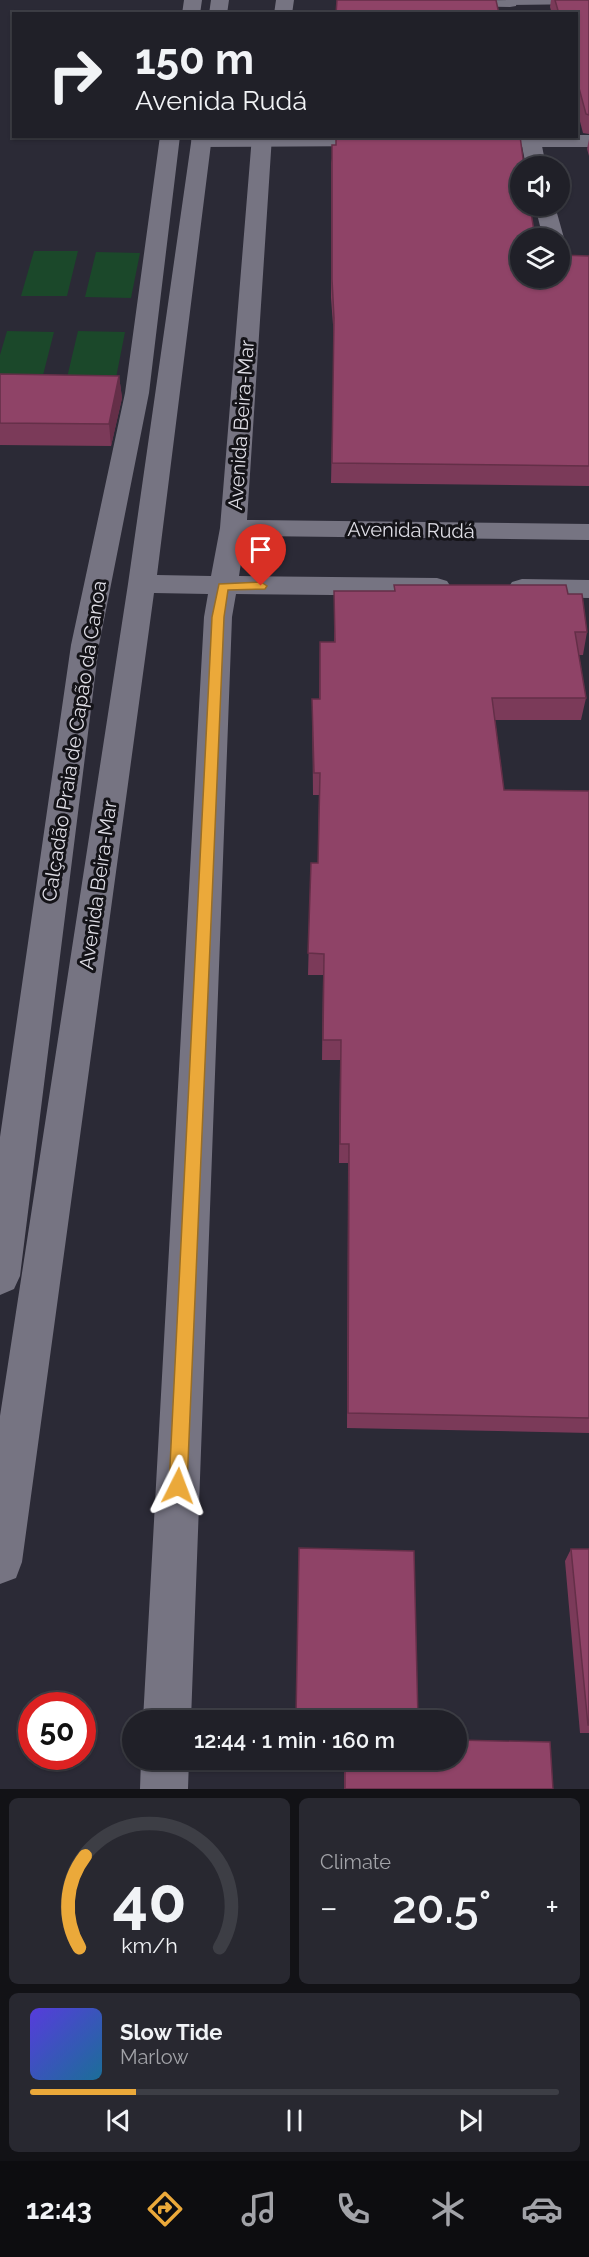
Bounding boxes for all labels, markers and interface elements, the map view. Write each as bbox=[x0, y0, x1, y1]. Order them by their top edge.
text: 150 m bbox=[135, 35, 254, 84]
icon: right bbox=[36, 36, 114, 114]
text: Avenida Rudá bbox=[135, 85, 307, 116]
map controls bbox=[510, 156, 570, 288]
button: sound bbox=[510, 156, 570, 216]
button: layers bbox=[510, 228, 570, 288]
street label: Avenida Beira-Mar bbox=[223, 339, 259, 511]
street label: Avenida Rudá bbox=[347, 517, 475, 543]
pin bbox=[235, 524, 286, 586]
icon: arrive bbox=[244, 533, 277, 566]
street label: Calçadão Praia de Capão da Canoa bbox=[37, 579, 111, 903]
street label: Avenida Beira-Mar bbox=[74, 799, 122, 971]
position arrow bbox=[146, 1454, 210, 1518]
speed limit sign: 50 bbox=[18, 1692, 96, 1770]
text: 12:44 · 1 min · 160 m bbox=[194, 1727, 395, 1753]
text: Climate bbox=[320, 1850, 391, 1874]
text: 40 bbox=[113, 1863, 186, 1937]
text: 20.5° bbox=[392, 1881, 491, 1934]
text: − bbox=[320, 1888, 338, 1927]
text: + bbox=[545, 1888, 559, 1927]
text: km/h bbox=[121, 1933, 178, 1958]
text: Slow Tide bbox=[120, 2019, 222, 2045]
text: Marlow bbox=[120, 2045, 189, 2069]
icon: previous bbox=[102, 2104, 135, 2137]
icon: pause bbox=[278, 2104, 311, 2137]
icon: next bbox=[454, 2104, 487, 2137]
icon: directions bbox=[144, 2188, 186, 2230]
icon: music bbox=[238, 2188, 280, 2230]
icon: phone bbox=[332, 2188, 374, 2230]
icon: climate bbox=[427, 2188, 469, 2230]
icon: car bbox=[521, 2188, 563, 2230]
text: 12:43 bbox=[26, 2194, 92, 2225]

